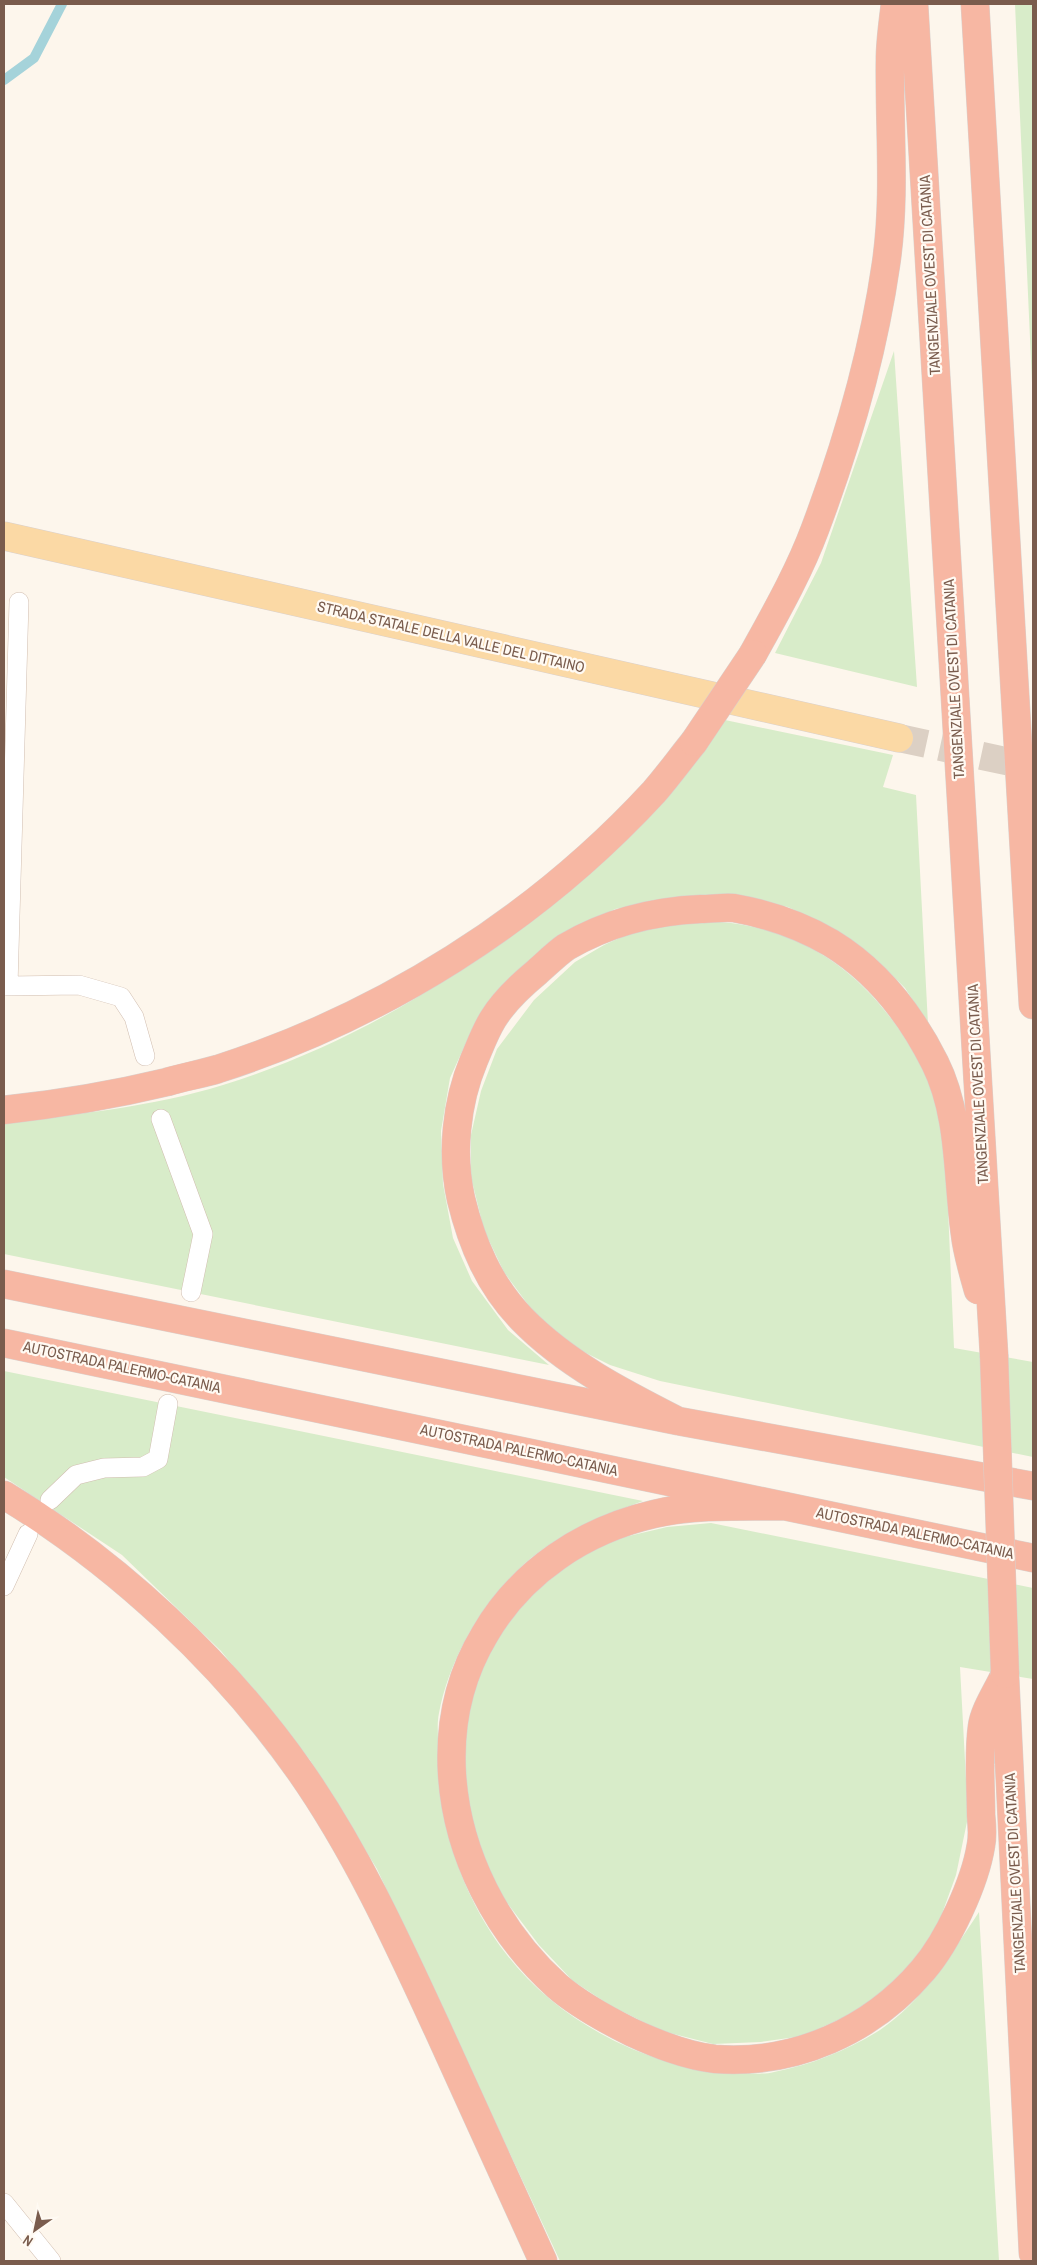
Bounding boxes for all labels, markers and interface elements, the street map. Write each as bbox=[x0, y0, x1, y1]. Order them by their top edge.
street label: TANGENZIALE OVEST DI CATANIA bbox=[914, 174, 945, 375]
street label: TANGENZIALE OVEST DI CATANIA bbox=[938, 578, 969, 779]
street label: STRADA STATALE DELLA VALLE DEL DITTAINO bbox=[315, 595, 587, 678]
street label: TANGENZIALE OVEST DI CATANIA bbox=[962, 983, 993, 1184]
street label: AUTOSTRADA PALERMO-CATANIA bbox=[20, 1335, 224, 1398]
street label: AUTOSTRADA PALERMO-CATANIA bbox=[417, 1418, 621, 1481]
street label: AUTOSTRADA PALERMO-CATANIA bbox=[813, 1501, 1017, 1564]
street label: TANGENZIALE OVEST DI CATANIA bbox=[999, 1772, 1030, 1973]
north arrow bbox=[10, 2205, 60, 2255]
text: N bbox=[20, 2231, 36, 2251]

